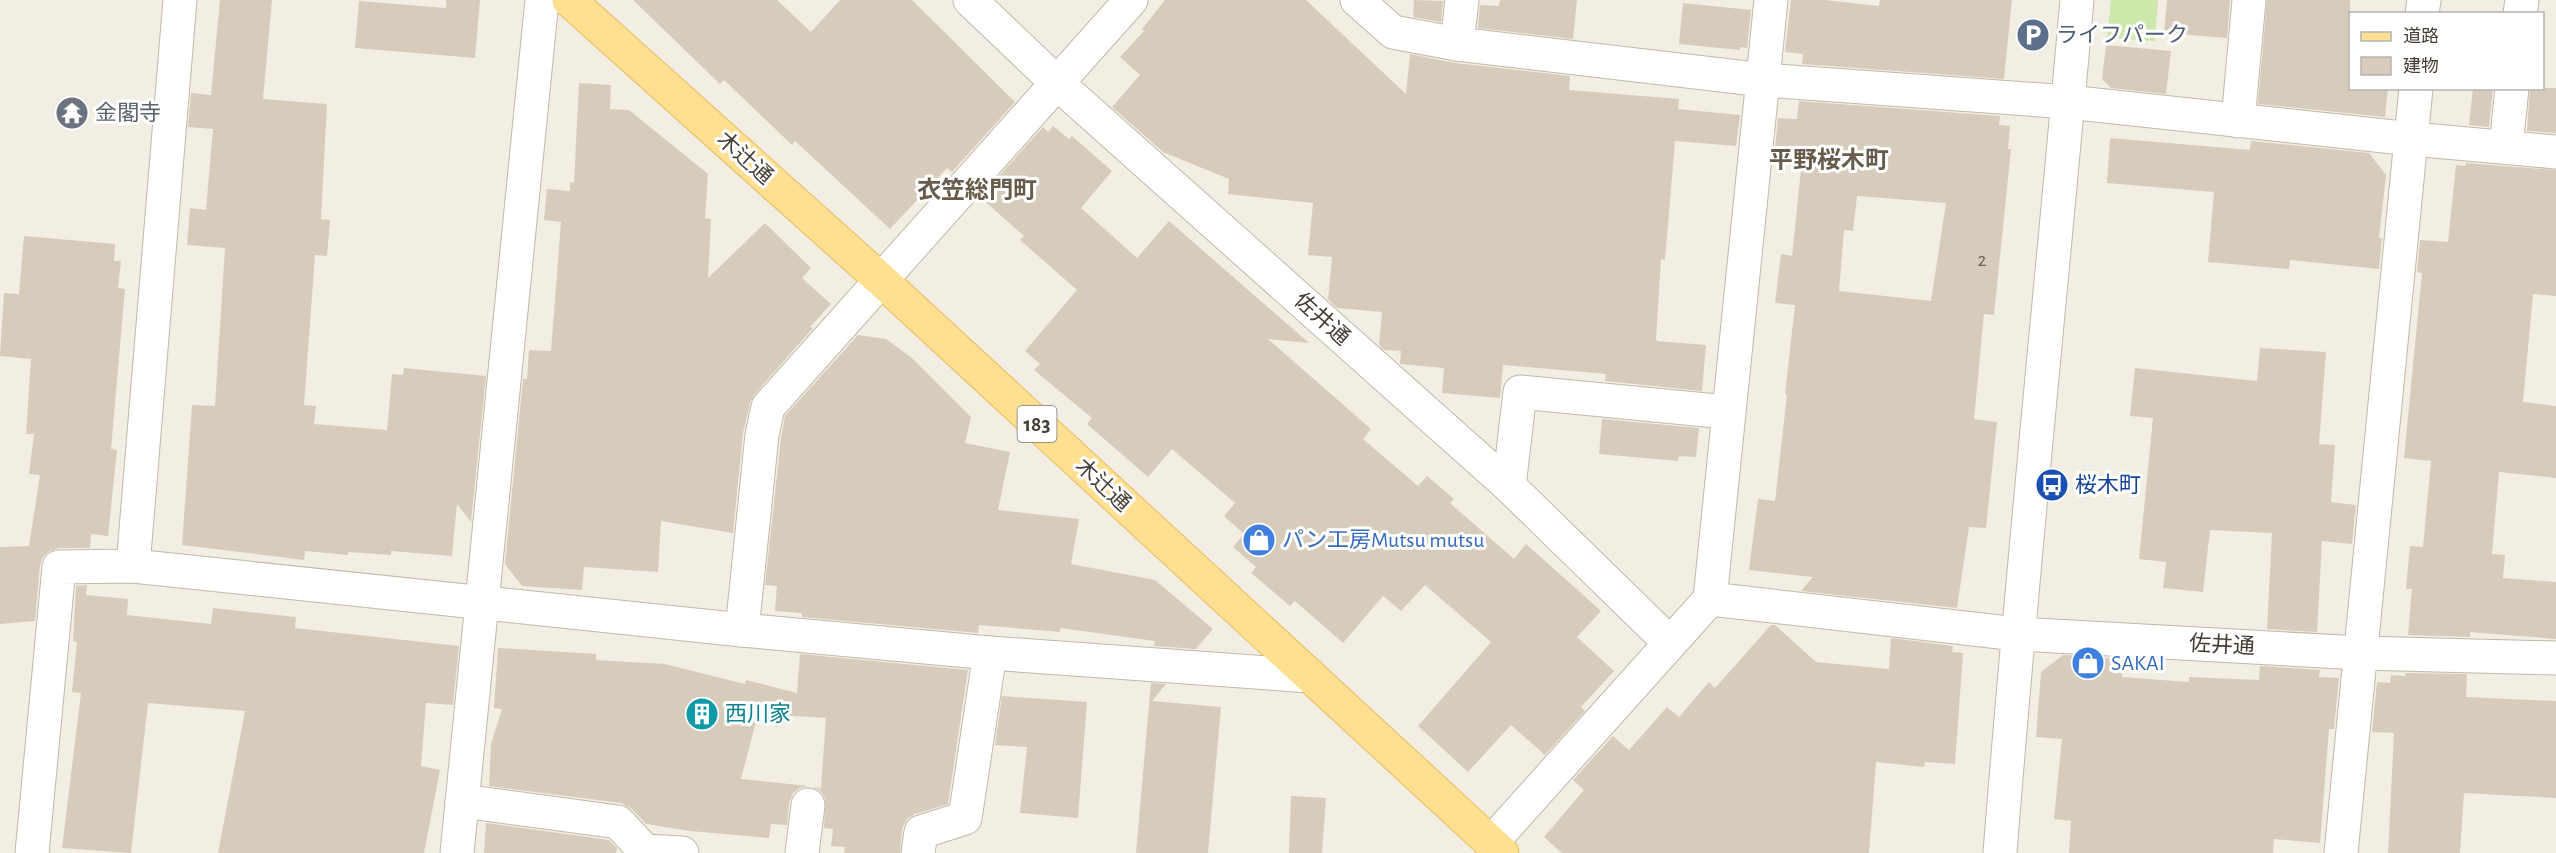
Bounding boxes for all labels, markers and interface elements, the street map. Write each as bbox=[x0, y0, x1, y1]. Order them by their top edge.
legend bbox=[2349, 12, 2544, 90]
parking icon: ライフパーク bbox=[2015, 17, 2051, 53]
place label: ライフパーク bbox=[2056, 24, 2188, 46]
text: 道路 bbox=[2403, 26, 2439, 46]
text: 建物 bbox=[2403, 56, 2439, 76]
temple icon: 金閣寺 bbox=[54, 95, 90, 131]
place label: 金閣寺 bbox=[95, 101, 161, 124]
street label: 木辻通 bbox=[713, 127, 778, 188]
district label: 平野桜木町 bbox=[1769, 147, 1889, 173]
district label: 衣笠総門町 bbox=[917, 177, 1037, 203]
house number: 2 bbox=[1977, 250, 1987, 270]
street label: 佐井通 bbox=[1290, 288, 1355, 349]
road number: 183 bbox=[1018, 406, 1056, 442]
street label: 木辻通 bbox=[1071, 454, 1135, 516]
bus stop icon: 桜木町 bbox=[2034, 467, 2070, 503]
place label: 桜木町 bbox=[2075, 473, 2141, 496]
shop icon: パン工房Mutsu mutsu bbox=[1241, 522, 1277, 558]
place label: パン工房Mutsu mutsu bbox=[1282, 529, 1484, 551]
street label: 佐井通 bbox=[2188, 631, 2256, 658]
shop icon: SAKAI bbox=[2070, 645, 2106, 681]
place label: SAKAI bbox=[2111, 652, 2165, 674]
building icon: 西川家 bbox=[684, 696, 720, 732]
place label: 西川家 bbox=[725, 702, 791, 725]

